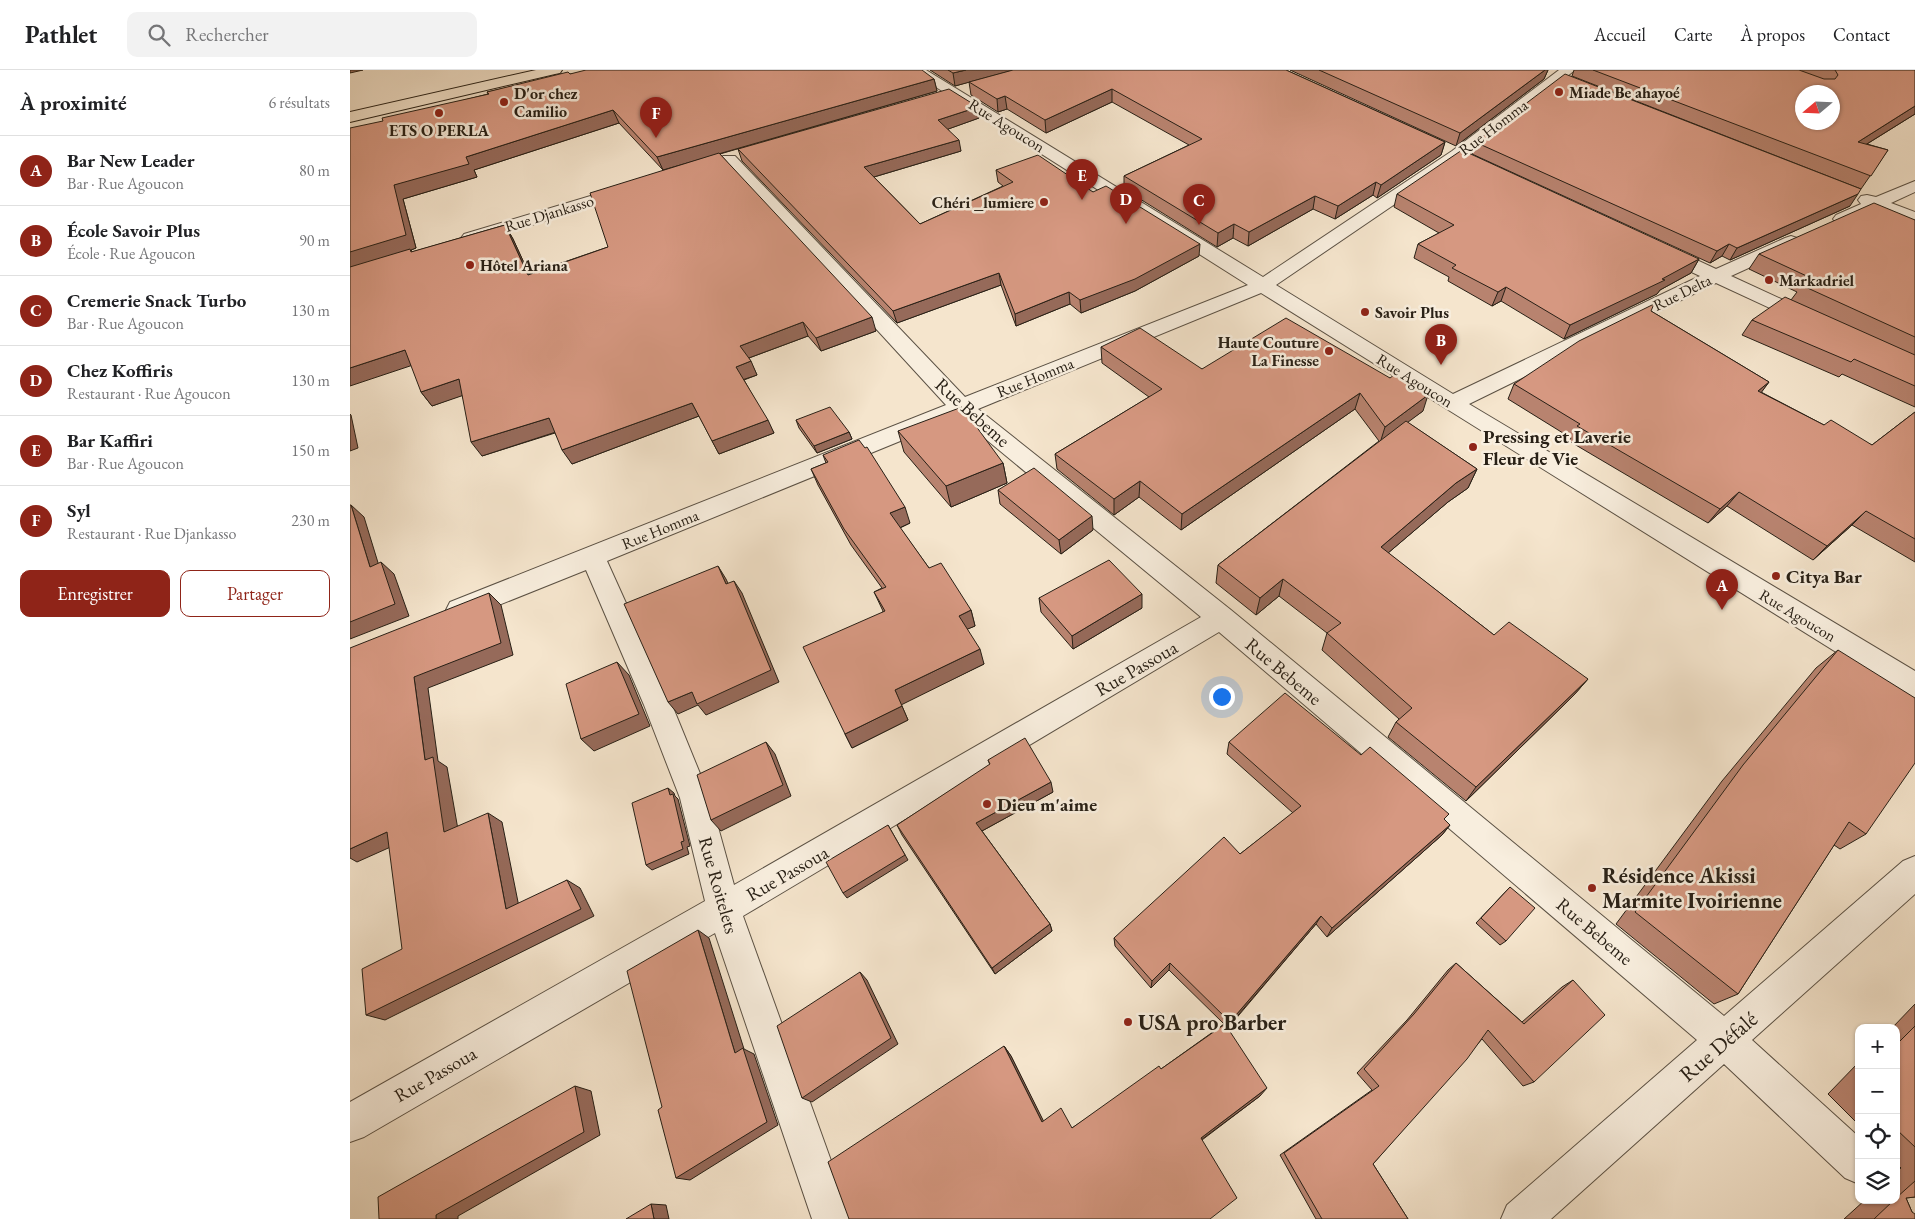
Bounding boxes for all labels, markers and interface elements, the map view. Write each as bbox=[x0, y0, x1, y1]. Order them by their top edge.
search box bbox=[127, 12, 477, 57]
text: Pathlet bbox=[25, 19, 97, 50]
icon: search bbox=[145, 21, 173, 49]
text: Rechercher bbox=[185, 22, 269, 47]
text: Accueil bbox=[1594, 23, 1646, 46]
text: Carte bbox=[1674, 23, 1713, 46]
text: À propos bbox=[1741, 23, 1805, 46]
text: Contact bbox=[1833, 23, 1890, 46]
place label: Miade Be ahayoé bbox=[1569, 82, 1680, 103]
place label: D'or chez Camilio bbox=[514, 83, 578, 122]
north arrow bbox=[1795, 85, 1840, 130]
marker: Miade Be ahayoé bbox=[1553, 86, 1565, 98]
text: À proximité bbox=[20, 89, 127, 116]
text: 6 résultats bbox=[268, 92, 330, 113]
street label: Rue Agoucon bbox=[965, 94, 1049, 157]
street label: Rue Homma bbox=[1454, 94, 1533, 160]
marker: D'or chez Camilio bbox=[498, 96, 510, 108]
pin: F bbox=[640, 97, 672, 138]
marker: ETS O PERLA bbox=[433, 107, 445, 119]
place label: ETS O PERLA bbox=[389, 120, 489, 141]
text: Bar New Leader bbox=[67, 148, 195, 173]
pin: E bbox=[1066, 159, 1098, 200]
text: A bbox=[30, 160, 42, 181]
text: 80 m bbox=[299, 160, 330, 181]
text: Bar · Rue Agoucon bbox=[67, 173, 184, 194]
pin: D bbox=[1110, 183, 1142, 224]
pin: C bbox=[1183, 184, 1215, 225]
street label: Rue Djankasso bbox=[502, 190, 596, 237]
place label: Chéri _lumiere bbox=[932, 192, 1034, 213]
marker: Chéri _lumiere bbox=[1038, 196, 1050, 208]
text: École Savoir Plus bbox=[67, 218, 200, 243]
text: B bbox=[31, 230, 41, 251]
text: 90 m bbox=[299, 230, 330, 251]
text: École · Rue Agoucon bbox=[67, 243, 195, 264]
place label: Hôtel Ariana bbox=[480, 255, 569, 276]
marker: Hôtel Ariana bbox=[464, 259, 476, 271]
street label: Rue Delta bbox=[1649, 269, 1716, 316]
place label: Markadriel bbox=[1779, 270, 1855, 291]
marker: Markadriel bbox=[1763, 274, 1775, 286]
text: Cremerie Snack Turbo bbox=[67, 288, 246, 313]
text: C bbox=[30, 300, 42, 321]
text: 130 m bbox=[291, 300, 330, 321]
place label: Savoir Plus bbox=[1375, 302, 1449, 323]
marker: Savoir Plus bbox=[1359, 306, 1371, 318]
text: Bar · Rue Agoucon bbox=[67, 313, 184, 334]
pin: B bbox=[1425, 324, 1457, 365]
place label: Haute Couture La Finesse bbox=[1218, 332, 1319, 371]
marker: Haute Couture La Finesse bbox=[1323, 345, 1335, 357]
street label: Rue Agoucon bbox=[1373, 349, 1457, 412]
street label: Rue Homma bbox=[993, 352, 1077, 402]
text: Chez Koffiris bbox=[67, 358, 173, 383]
text: D bbox=[30, 370, 42, 391]
text: 130 m bbox=[291, 370, 330, 391]
street label: Rue Bebeme bbox=[930, 372, 1015, 453]
text: Restaurant · Rue Agoucon bbox=[67, 383, 231, 404]
place label: Pressing et Laverie Fleur de Vie bbox=[1483, 424, 1631, 471]
text: Bar Kaffiri bbox=[67, 428, 153, 453]
text: E bbox=[31, 440, 41, 461]
text: 150 m bbox=[291, 440, 330, 461]
marker: Pressing et Laverie Fleur de Vie bbox=[1467, 441, 1479, 453]
text: Bar · Rue Agoucon bbox=[67, 453, 184, 474]
text: Syl bbox=[67, 498, 91, 523]
street label: Rue Homma bbox=[618, 504, 702, 554]
text: F bbox=[32, 510, 40, 531]
text: 230 m bbox=[291, 510, 330, 531]
text: Restaurant · Rue Djankasso bbox=[67, 523, 236, 544]
place label: Citya Bar bbox=[1786, 564, 1862, 589]
pin: A bbox=[1706, 569, 1738, 610]
button: Enregistrer bbox=[20, 570, 170, 617]
button: Partager bbox=[180, 570, 330, 617]
marker: Citya Bar bbox=[1770, 570, 1782, 582]
street label: Rue Agoucon bbox=[1755, 584, 1841, 647]
street label: Rue Bebeme bbox=[1240, 632, 1327, 711]
street label: Rue Passoua bbox=[1091, 635, 1182, 702]
your location bbox=[1209, 684, 1235, 710]
place label: Dieu m'aime bbox=[997, 792, 1097, 817]
marker: Dieu m'aime bbox=[981, 798, 993, 810]
street label: Rue Roitelets bbox=[693, 834, 744, 937]
street label: Rue Passoua bbox=[742, 840, 833, 907]
place label: Résidence Akissi Marmite Ivoirienne bbox=[1602, 861, 1782, 915]
marker: Résidence Akissi Marmite Ivoirienne bbox=[1586, 882, 1598, 894]
street label: Rue Bebeme bbox=[1551, 892, 1638, 971]
street label: Rue Défalé bbox=[1673, 1004, 1764, 1088]
place label: USA pro Barber bbox=[1138, 1008, 1287, 1037]
marker: USA pro Barber bbox=[1122, 1016, 1134, 1028]
map controls bbox=[1855, 1024, 1900, 1204]
button: + bbox=[1855, 1024, 1900, 1069]
street label: Rue Passoua bbox=[390, 1041, 481, 1108]
button: − bbox=[1855, 1069, 1900, 1114]
button: locate bbox=[1855, 1114, 1900, 1159]
button: layers bbox=[1855, 1159, 1900, 1204]

